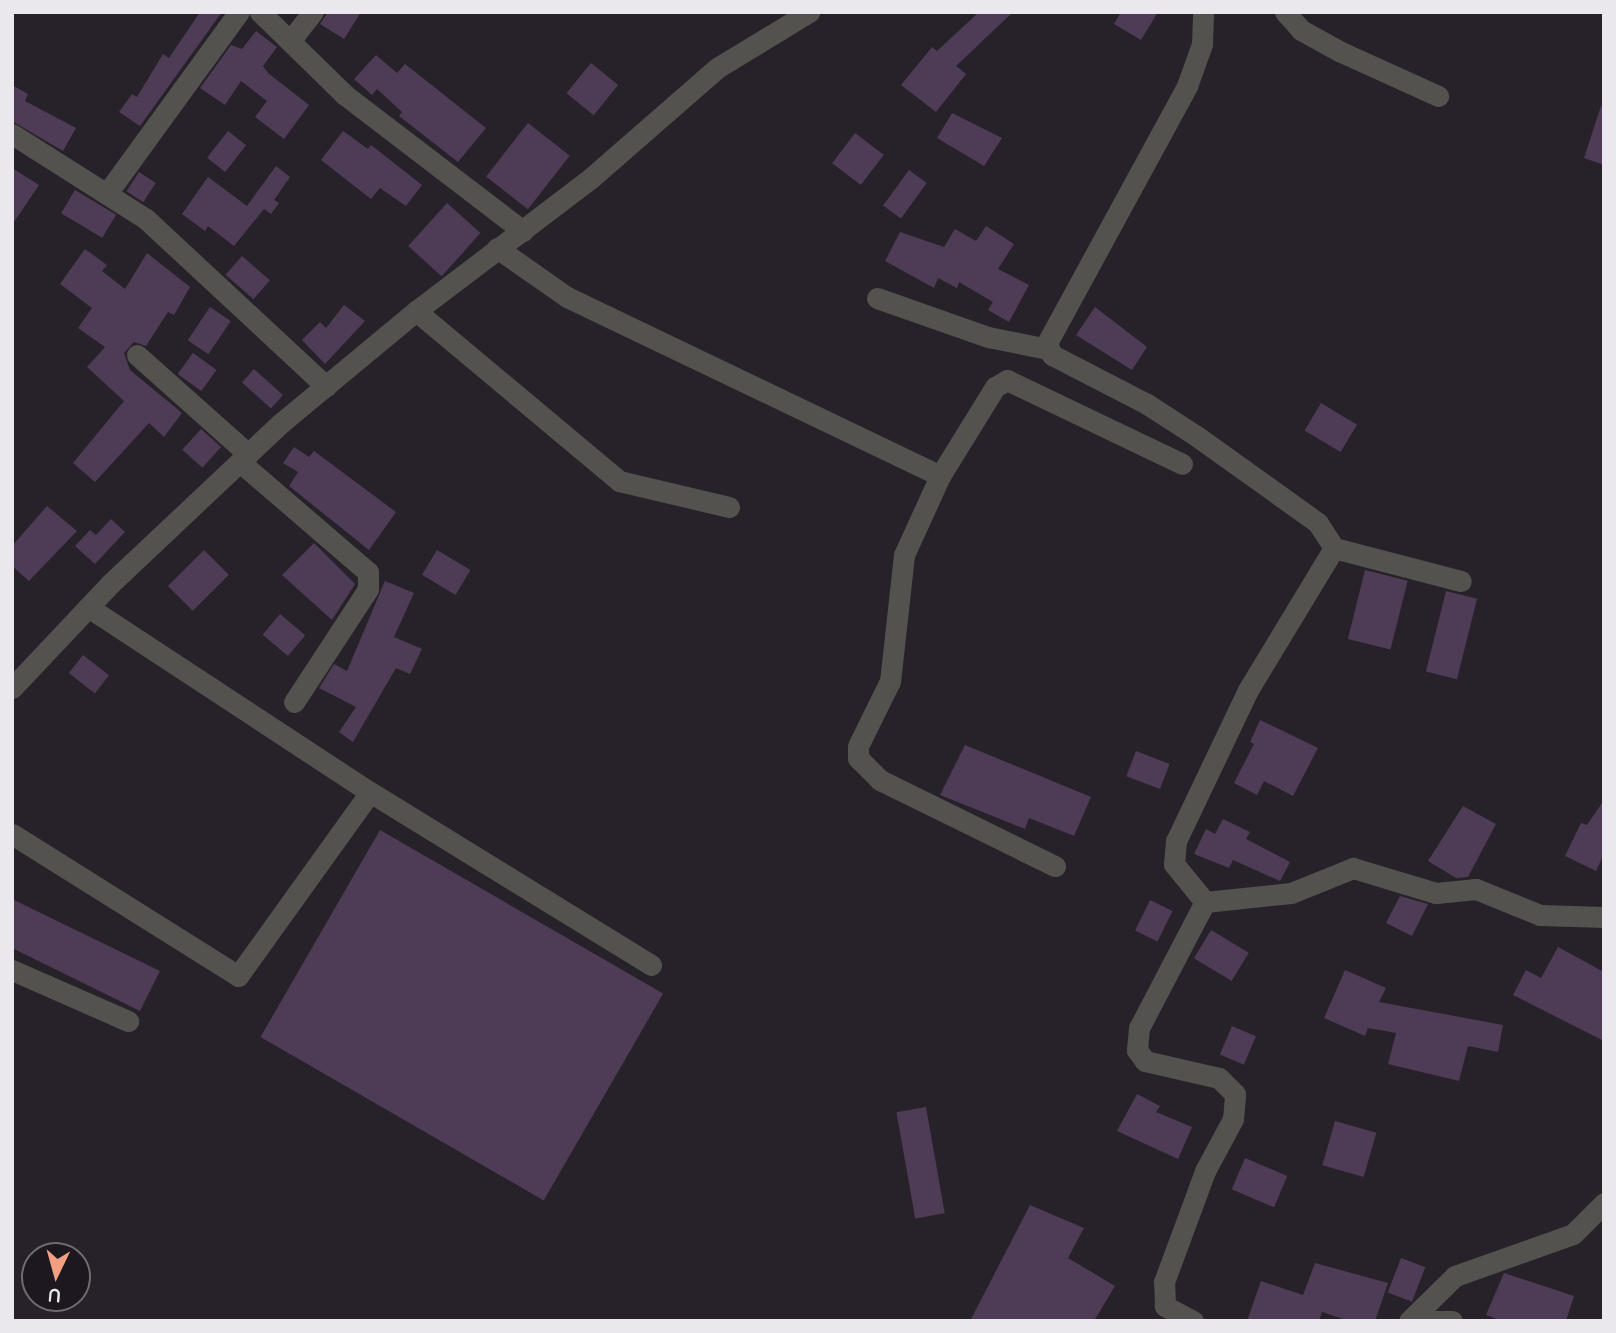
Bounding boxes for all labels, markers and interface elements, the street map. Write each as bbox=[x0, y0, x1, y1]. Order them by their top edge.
north arrow bbox=[21, 1242, 91, 1312]
text: U bbox=[47, 1283, 62, 1308]

